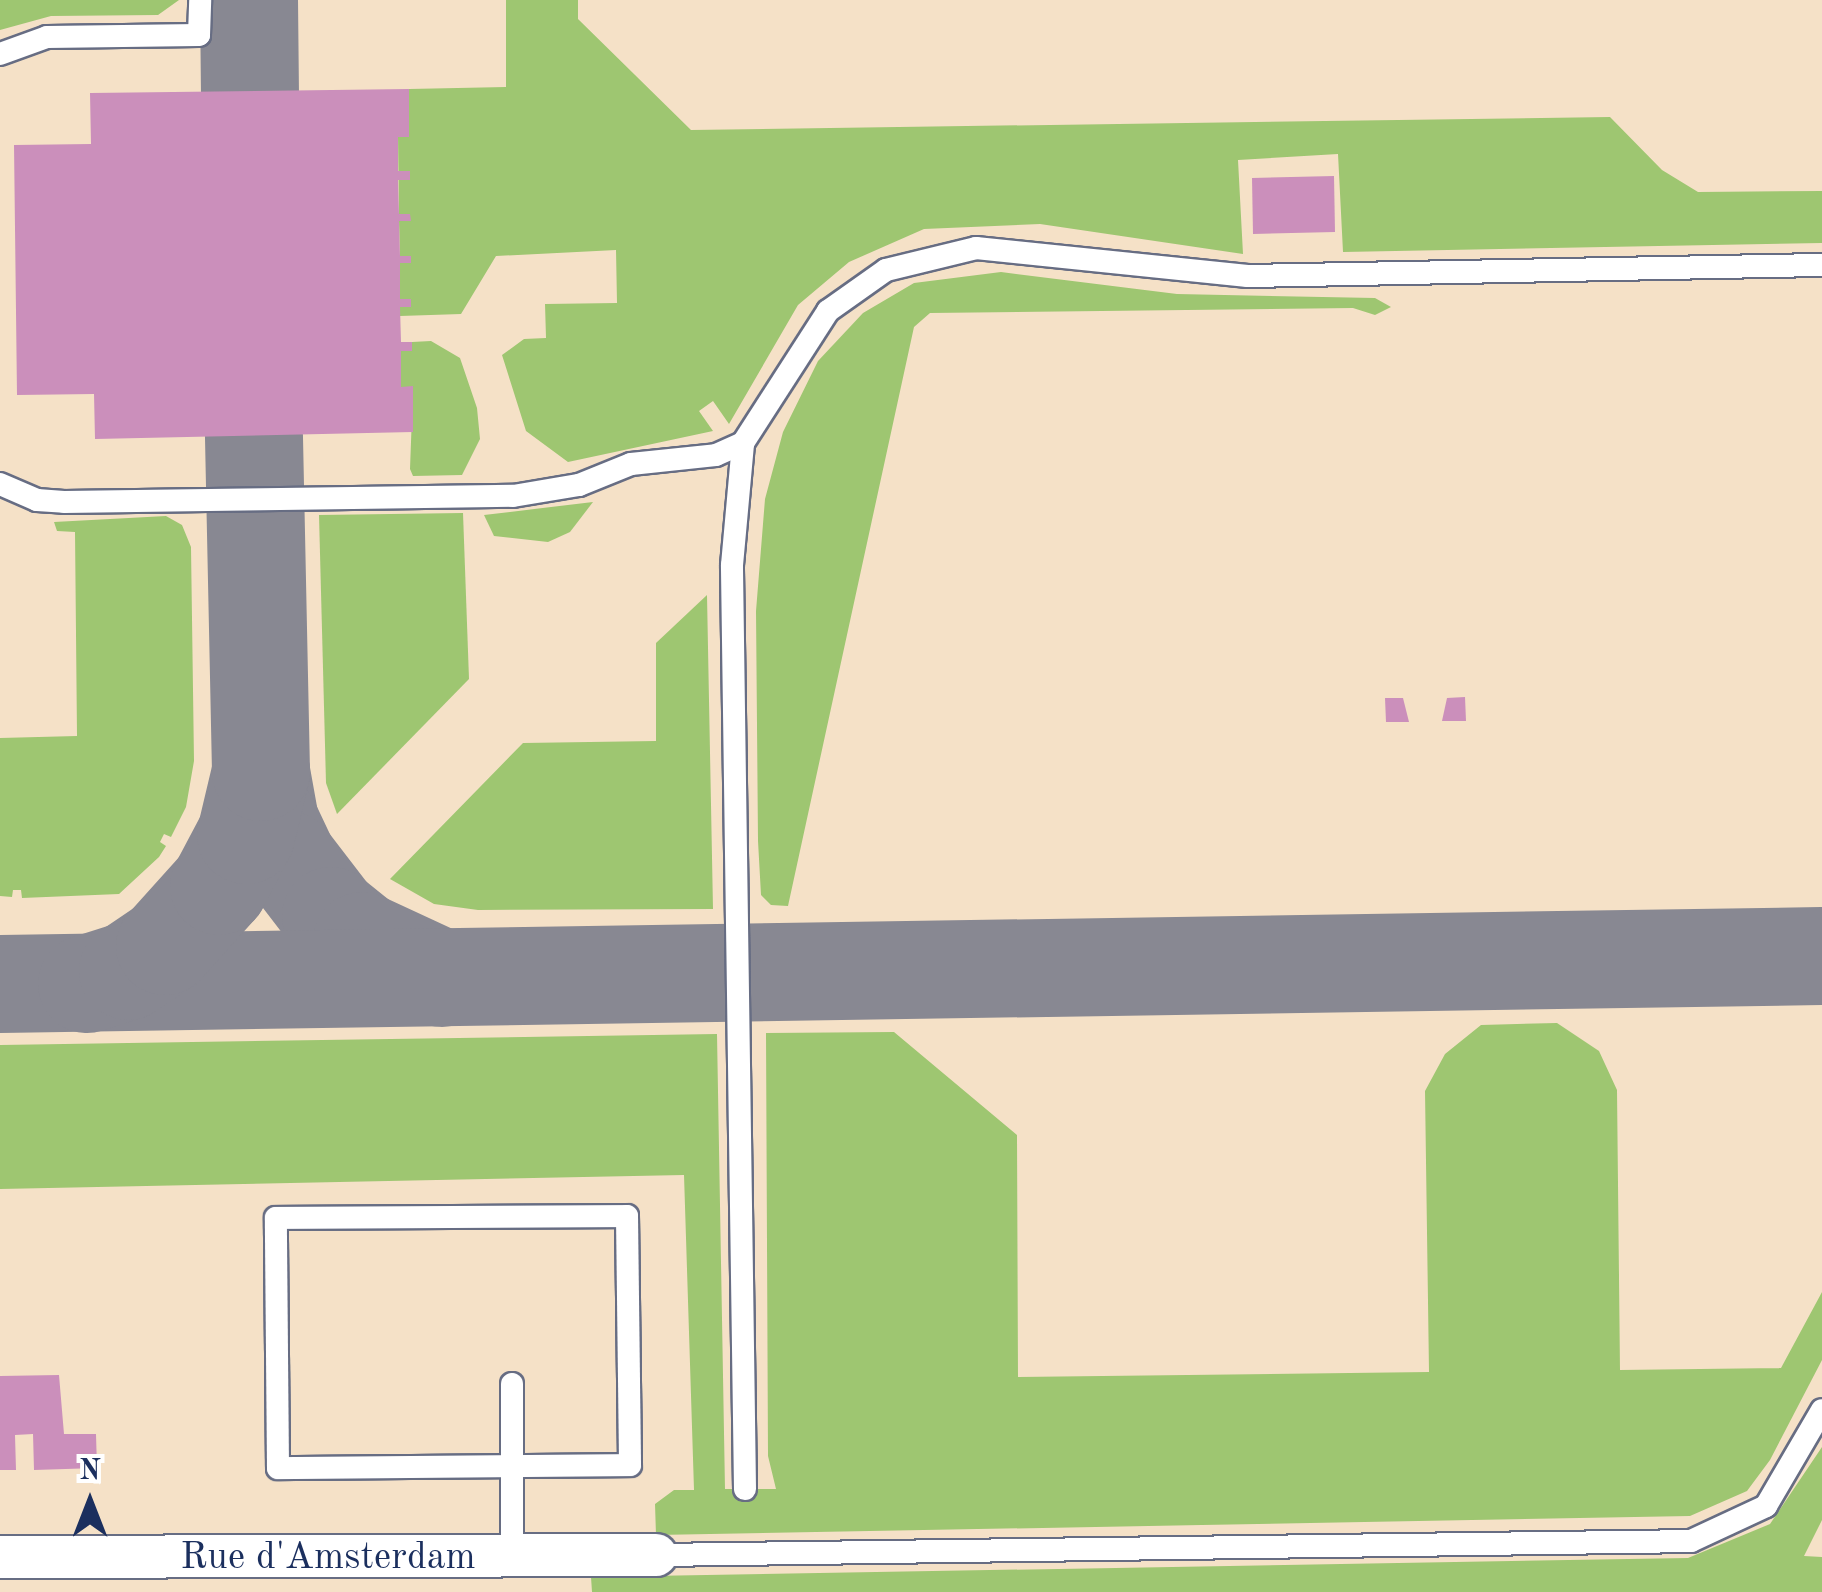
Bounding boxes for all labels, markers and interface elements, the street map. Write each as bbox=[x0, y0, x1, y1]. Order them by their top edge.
north arrow bbox=[40, 1452, 140, 1552]
text: N bbox=[79, 1458, 101, 1486]
street label: Rue d'Amsterdam bbox=[180, 1536, 476, 1582]

